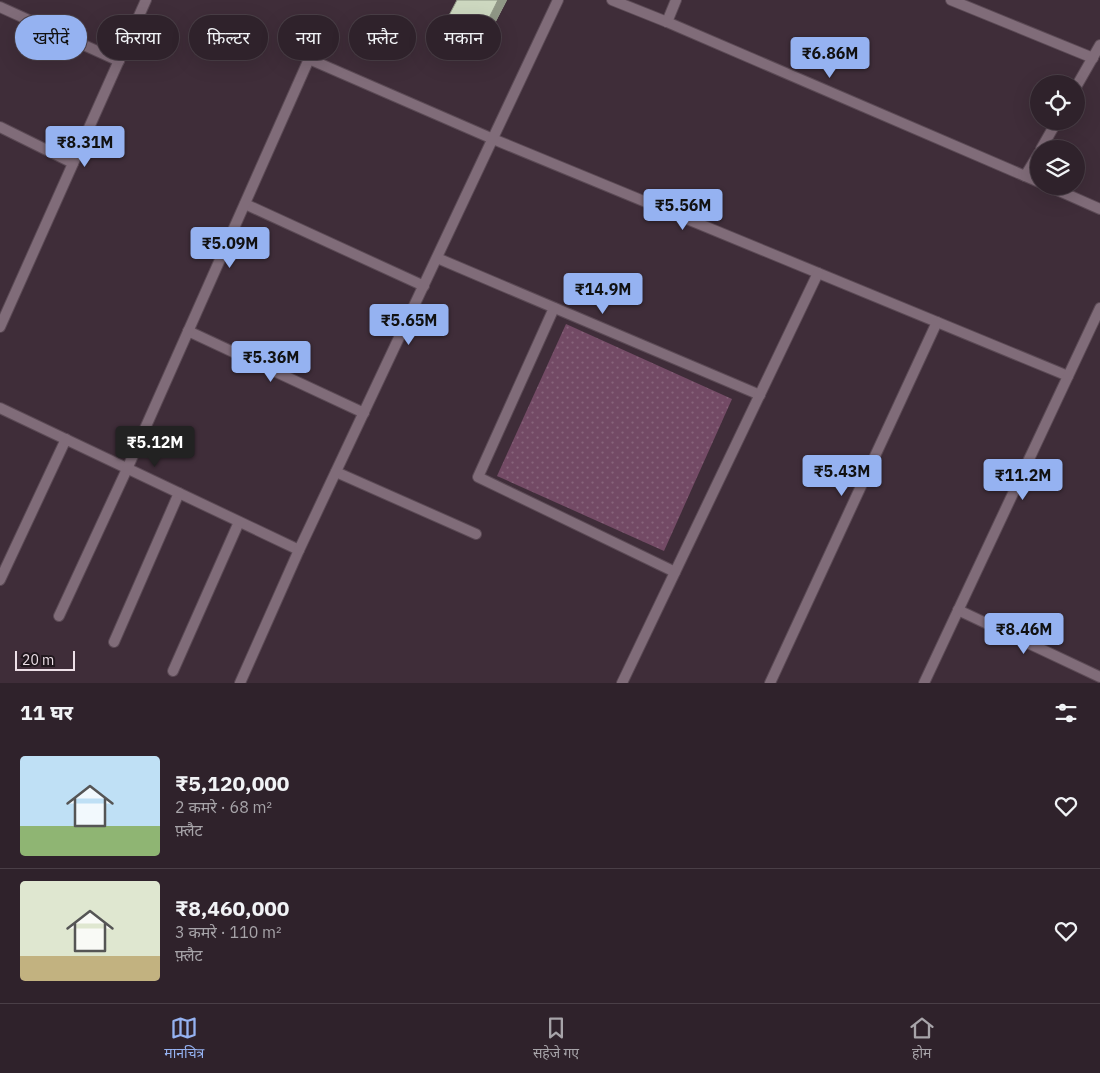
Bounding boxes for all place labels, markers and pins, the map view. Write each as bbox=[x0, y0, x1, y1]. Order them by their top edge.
pin: ₹6.86M bbox=[789, 36, 871, 79]
pin: ₹8.31M bbox=[44, 126, 126, 168]
pin: ₹5.56M bbox=[642, 188, 724, 231]
pin: ₹5.09M bbox=[189, 226, 271, 269]
pin: ₹14.9M bbox=[562, 272, 644, 315]
pin: ₹5.65M bbox=[368, 304, 450, 346]
pin: ₹5.36M bbox=[230, 340, 312, 383]
pin: ₹5.12M bbox=[114, 426, 196, 468]
pin: ₹5.43M bbox=[801, 454, 883, 497]
pin: ₹11.2M bbox=[982, 458, 1064, 501]
pin: ₹8.46M bbox=[983, 612, 1065, 655]

